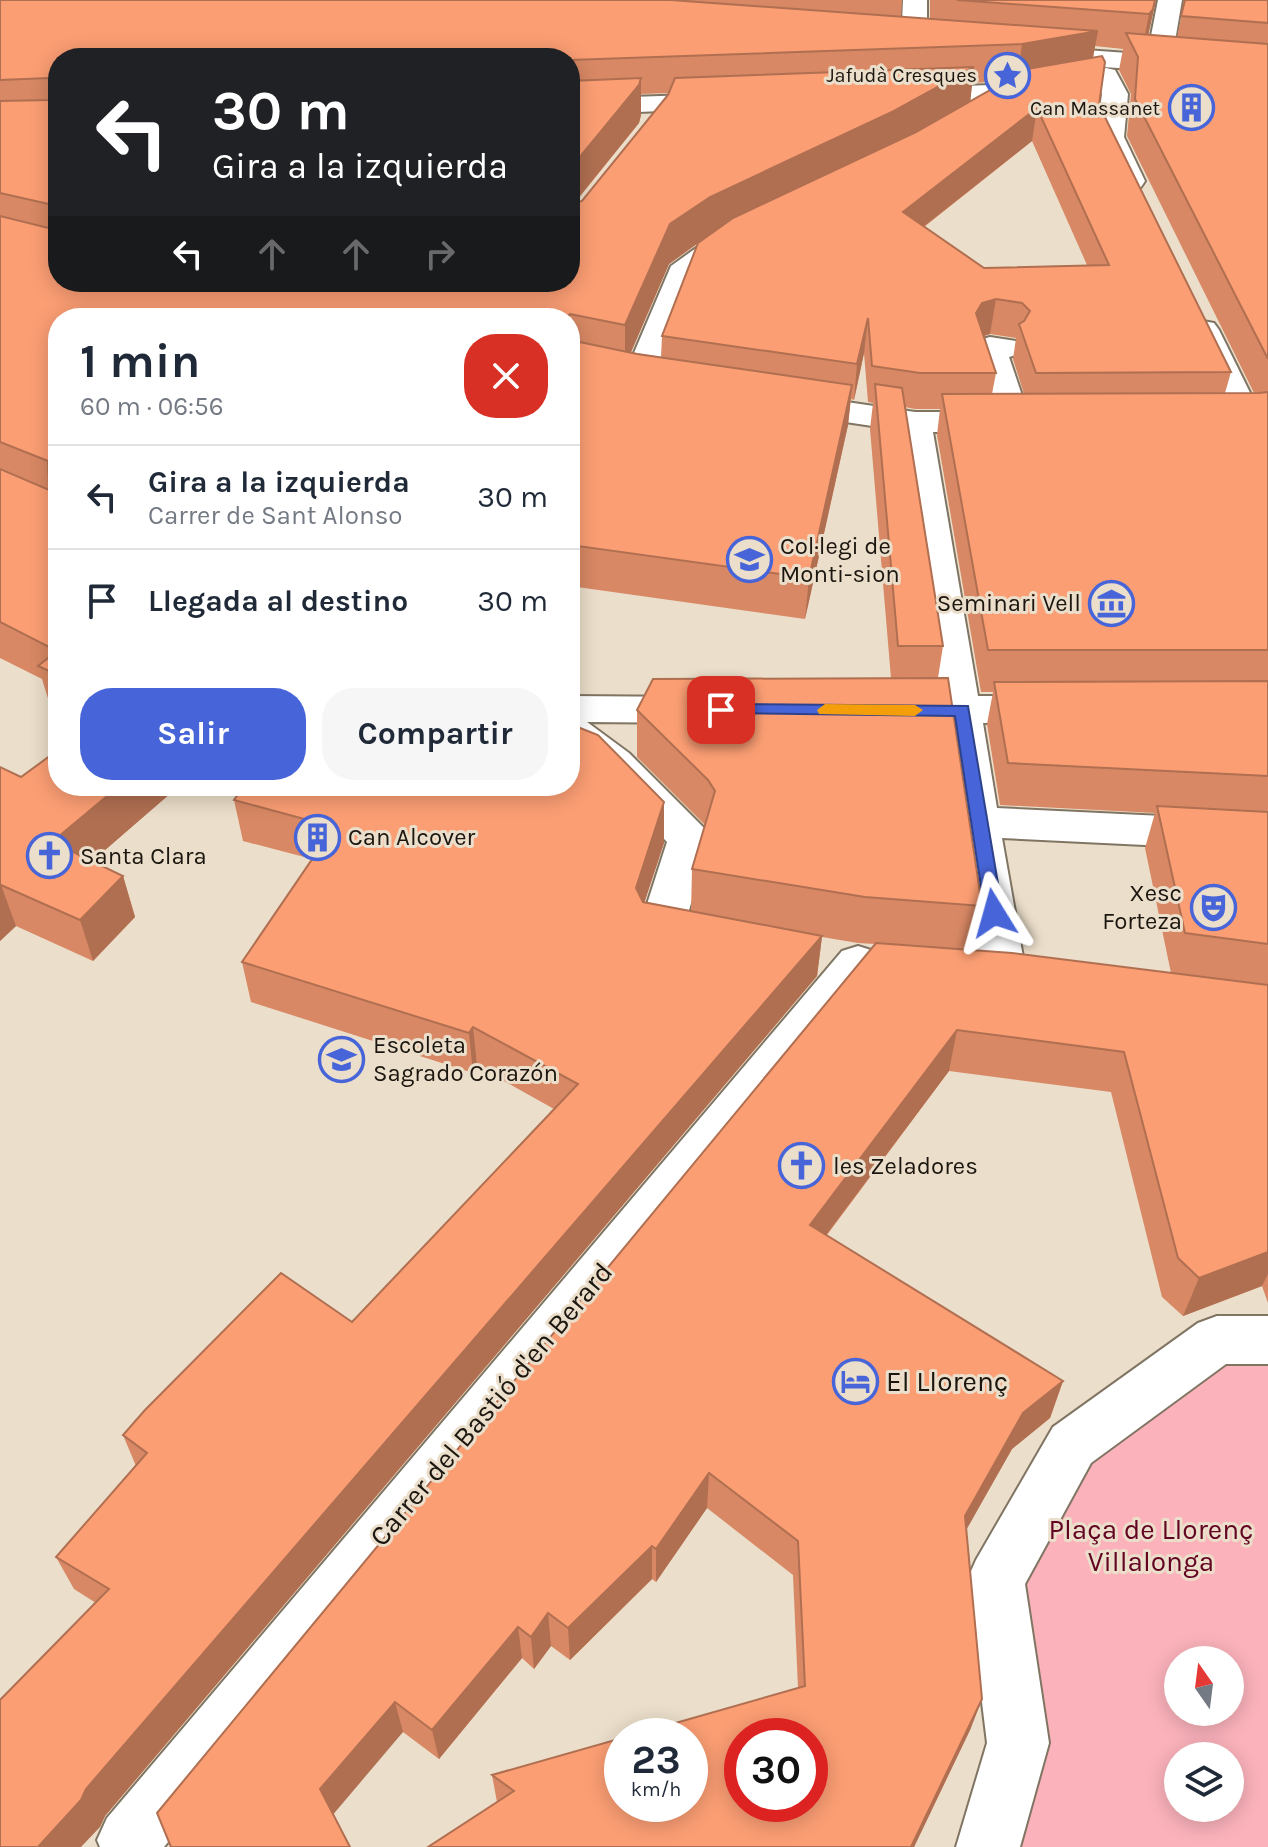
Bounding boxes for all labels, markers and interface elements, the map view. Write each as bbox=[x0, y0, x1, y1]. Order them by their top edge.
place icon: Jafudà Cresques bbox=[984, 51, 1032, 99]
place label: Jafudà Cresques bbox=[827, 64, 977, 87]
text: 30 m bbox=[212, 78, 350, 143]
icon: left bbox=[80, 80, 184, 184]
building icon: Can Massanet bbox=[1167, 84, 1215, 132]
place label: Can Massanet bbox=[1030, 97, 1160, 120]
text: Gira a la izquierda bbox=[212, 145, 508, 187]
icon: left bbox=[166, 232, 210, 276]
icon: ahead bbox=[250, 232, 294, 276]
icon: ahead bbox=[334, 232, 378, 276]
icon: right bbox=[418, 232, 462, 276]
text: 1 min bbox=[80, 333, 200, 389]
button: close bbox=[464, 334, 548, 418]
text: 60 m · 06:56 bbox=[80, 391, 224, 422]
text: Gira a la izquierda bbox=[148, 464, 410, 500]
icon: left bbox=[80, 475, 124, 519]
text: 30 m bbox=[477, 479, 548, 515]
text: Carrer de Sant Alonso bbox=[148, 500, 403, 531]
place label: Col·legi de Monti-sion bbox=[780, 532, 900, 588]
school or university icon: Col·legi de Monti-sion bbox=[725, 536, 773, 584]
icon: arrive bbox=[80, 579, 124, 623]
museum icon: Seminari Vell bbox=[1088, 579, 1136, 627]
text: Llegada al destino bbox=[148, 583, 408, 619]
text: 30 m bbox=[477, 583, 548, 619]
place label: Seminari Vell bbox=[937, 589, 1081, 617]
pin bbox=[687, 676, 755, 744]
button: Salir bbox=[80, 688, 306, 780]
button: Compartir bbox=[322, 688, 548, 780]
icon: arrive bbox=[699, 688, 743, 732]
building icon: Can Alcover bbox=[293, 813, 341, 861]
place label: Can Alcover bbox=[348, 823, 476, 851]
church icon: Santa Clara bbox=[25, 832, 73, 880]
place label: Santa Clara bbox=[80, 842, 207, 870]
position arrow bbox=[952, 871, 1036, 955]
place label: Xesc Forteza bbox=[1102, 879, 1182, 935]
theatre icon: Xesc Forteza bbox=[1189, 883, 1237, 931]
place label: Escoleta Sagrado Corazón bbox=[373, 1031, 558, 1087]
school or university icon: Escoleta Sagrado Corazón bbox=[318, 1035, 366, 1083]
church icon: les Zeladores bbox=[778, 1142, 826, 1190]
place label: les Zeladores bbox=[833, 1152, 978, 1180]
street label: Carrer del Bastió d'en Berard bbox=[363, 1255, 619, 1553]
hotel icon: El Llorenç bbox=[831, 1357, 879, 1405]
place label: El Llorenç bbox=[886, 1365, 1008, 1398]
park label: Plaça de Llorenç Villalonga bbox=[1049, 1513, 1253, 1578]
north arrow bbox=[1164, 1646, 1244, 1726]
map controls bbox=[1164, 1646, 1244, 1822]
speed limit sign: 30 bbox=[724, 1718, 828, 1822]
text: 23 bbox=[631, 1736, 681, 1783]
button: layers bbox=[1164, 1742, 1244, 1822]
text: km/h bbox=[631, 1778, 681, 1801]

